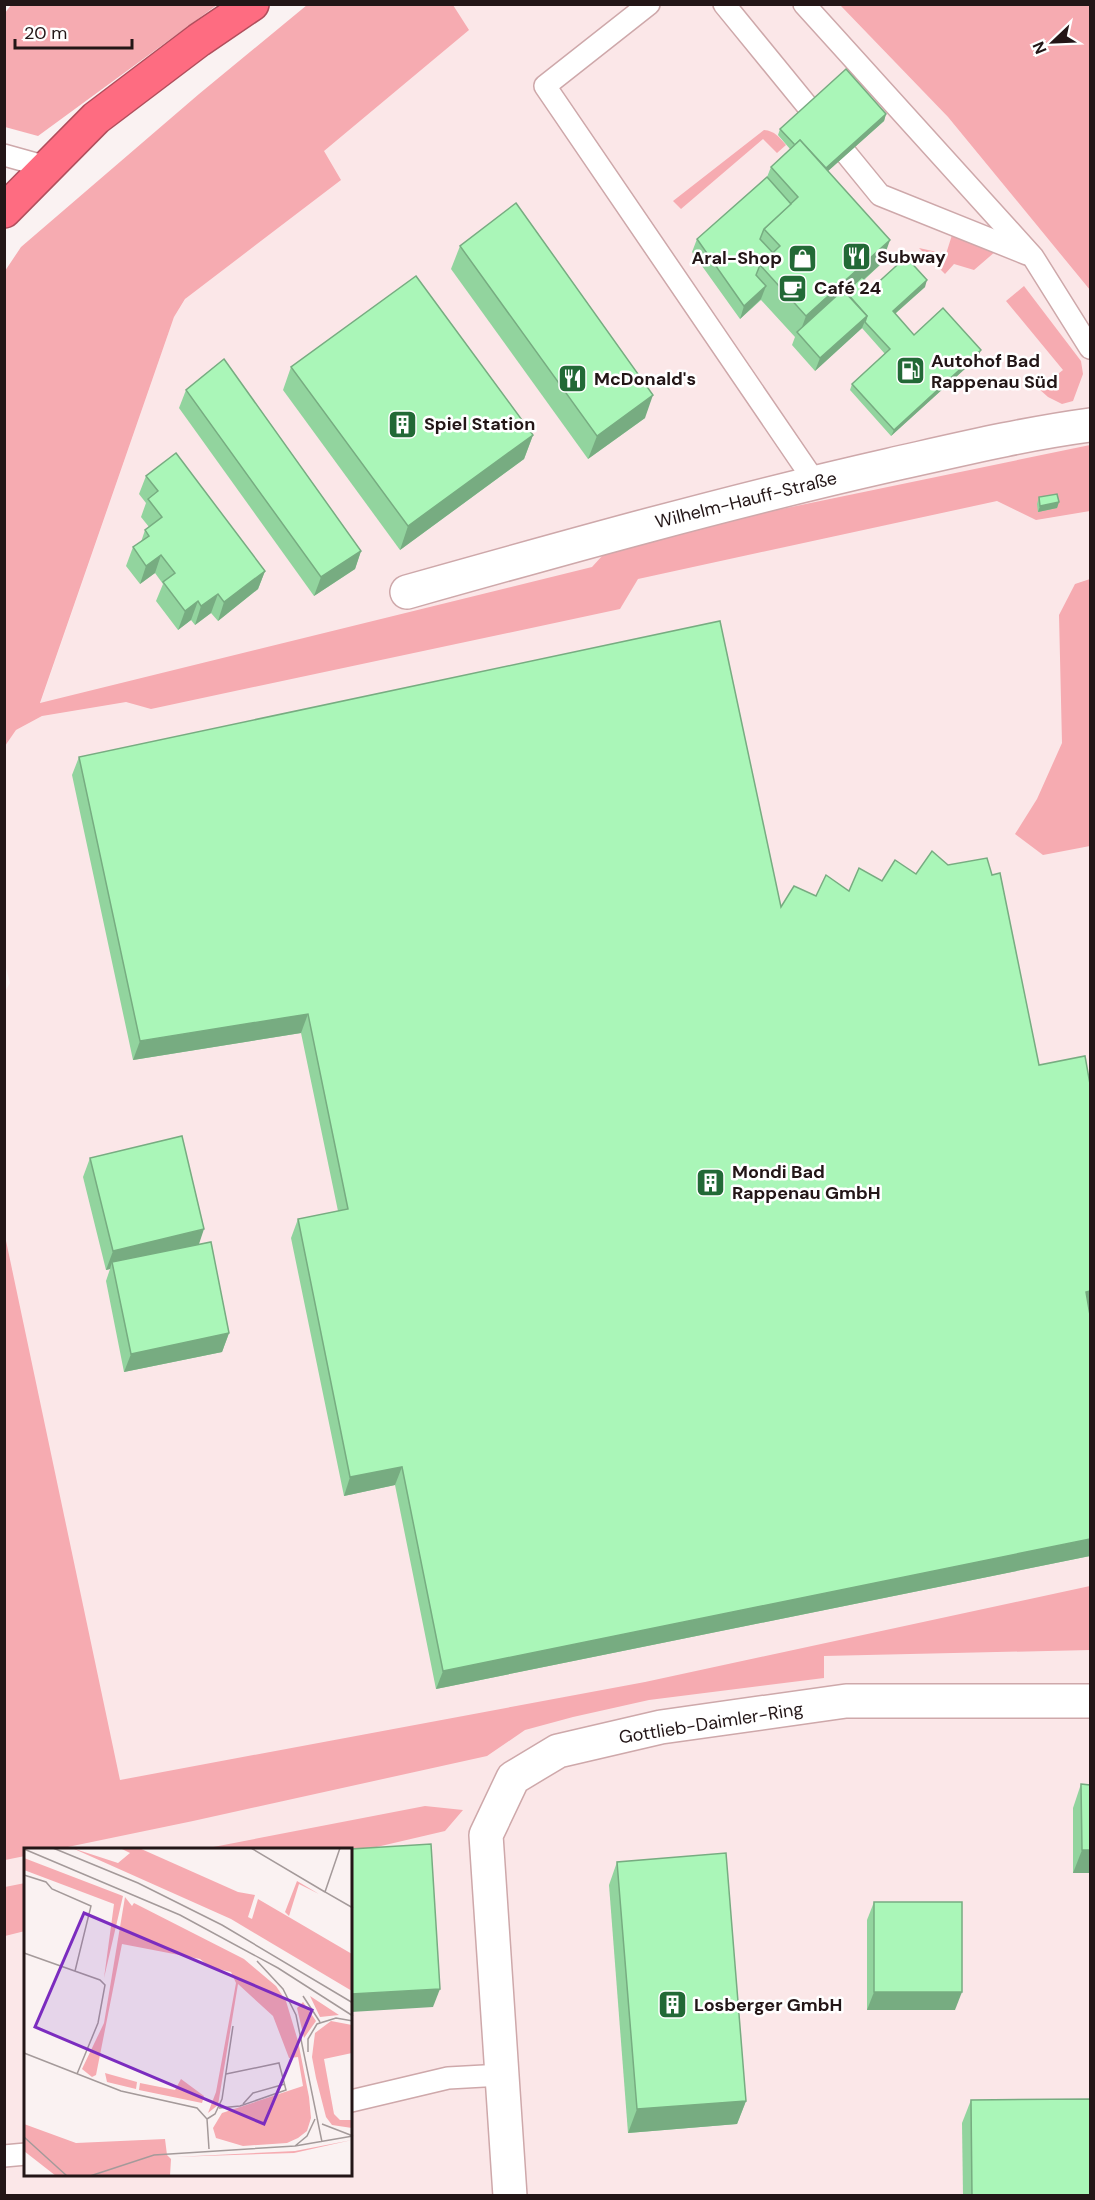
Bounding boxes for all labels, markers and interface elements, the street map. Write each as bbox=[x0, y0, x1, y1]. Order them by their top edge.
scale bar bbox=[15, 12, 132, 50]
north arrow bbox=[1023, 12, 1083, 72]
text: 20 m bbox=[24, 21, 67, 45]
text: N bbox=[1028, 38, 1052, 57]
restaurant icon: Subway bbox=[840, 241, 872, 273]
shop icon: Aral-Shop bbox=[787, 242, 819, 274]
place label: Subway bbox=[877, 245, 946, 269]
place label: Aral-Shop bbox=[691, 246, 782, 270]
cafe icon: Café 24 bbox=[777, 272, 809, 304]
place label: Café 24 bbox=[814, 276, 881, 300]
place label: Autohof Bad Rappenau Süd bbox=[931, 349, 1058, 394]
fuel station icon: Autohof Bad Rappenau Süd bbox=[894, 355, 926, 387]
restaurant icon: McDonald's bbox=[557, 363, 589, 395]
place label: McDonald's bbox=[594, 367, 696, 391]
building icon: Spiel Station bbox=[387, 408, 419, 440]
place label: Spiel Station bbox=[424, 412, 535, 436]
street label: Wilhelm-Hauff-Straße bbox=[653, 466, 839, 534]
place label: Mondi Bad Rappenau GmbH bbox=[732, 1160, 881, 1205]
building icon: Mondi Bad Rappenau GmbH bbox=[695, 1166, 727, 1198]
street label: Gottlieb-Daimler-Ring bbox=[617, 1697, 805, 1749]
inset map bbox=[24, 1848, 352, 2176]
building icon: Losberger GmbH bbox=[657, 1989, 689, 2021]
place label: Losberger GmbH bbox=[694, 1993, 842, 2017]

